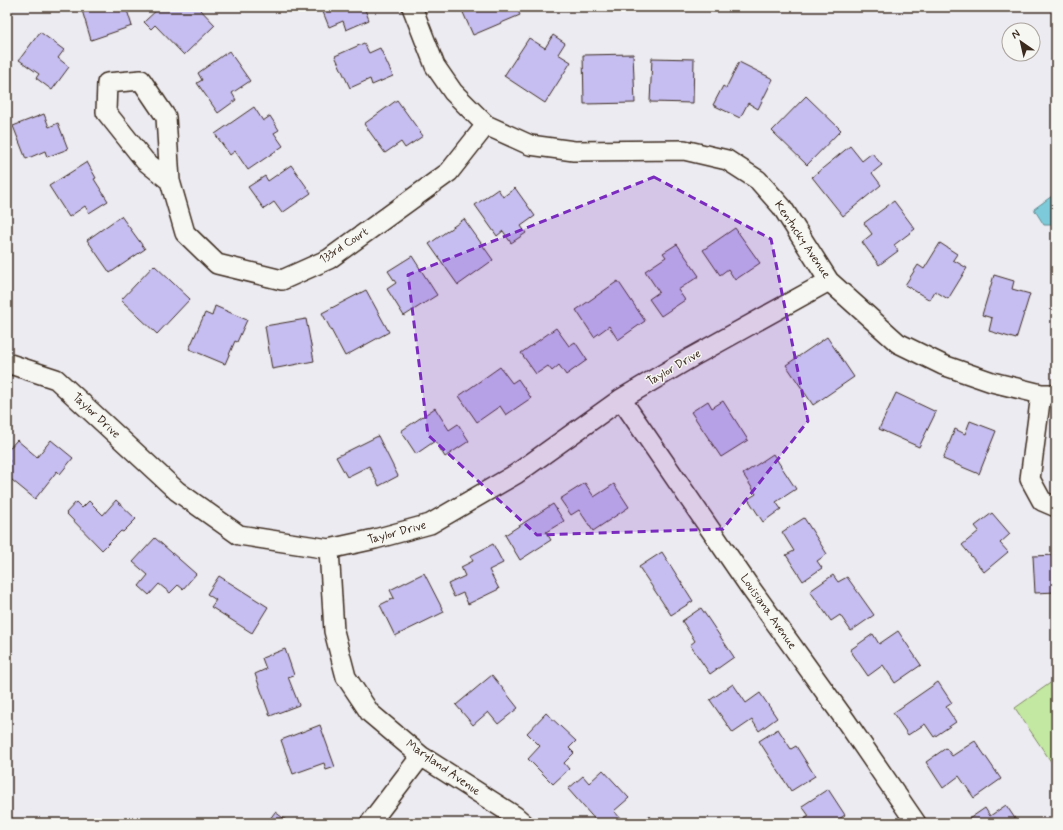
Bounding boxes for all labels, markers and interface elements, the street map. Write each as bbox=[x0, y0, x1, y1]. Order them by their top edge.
north arrow bbox=[1001, 22, 1041, 62]
text: N bbox=[1009, 27, 1023, 42]
street label: Kentucky Avenue bbox=[770, 198, 834, 282]
street label: 133rd Court bbox=[316, 224, 372, 268]
street label: Taylor Drive bbox=[644, 346, 704, 390]
street label: Taylor Drive bbox=[69, 390, 123, 442]
street label: Taylor Drive bbox=[366, 517, 428, 549]
street label: Louisiana Avenue bbox=[736, 571, 800, 653]
street label: Maryland Avenue bbox=[402, 736, 484, 800]

